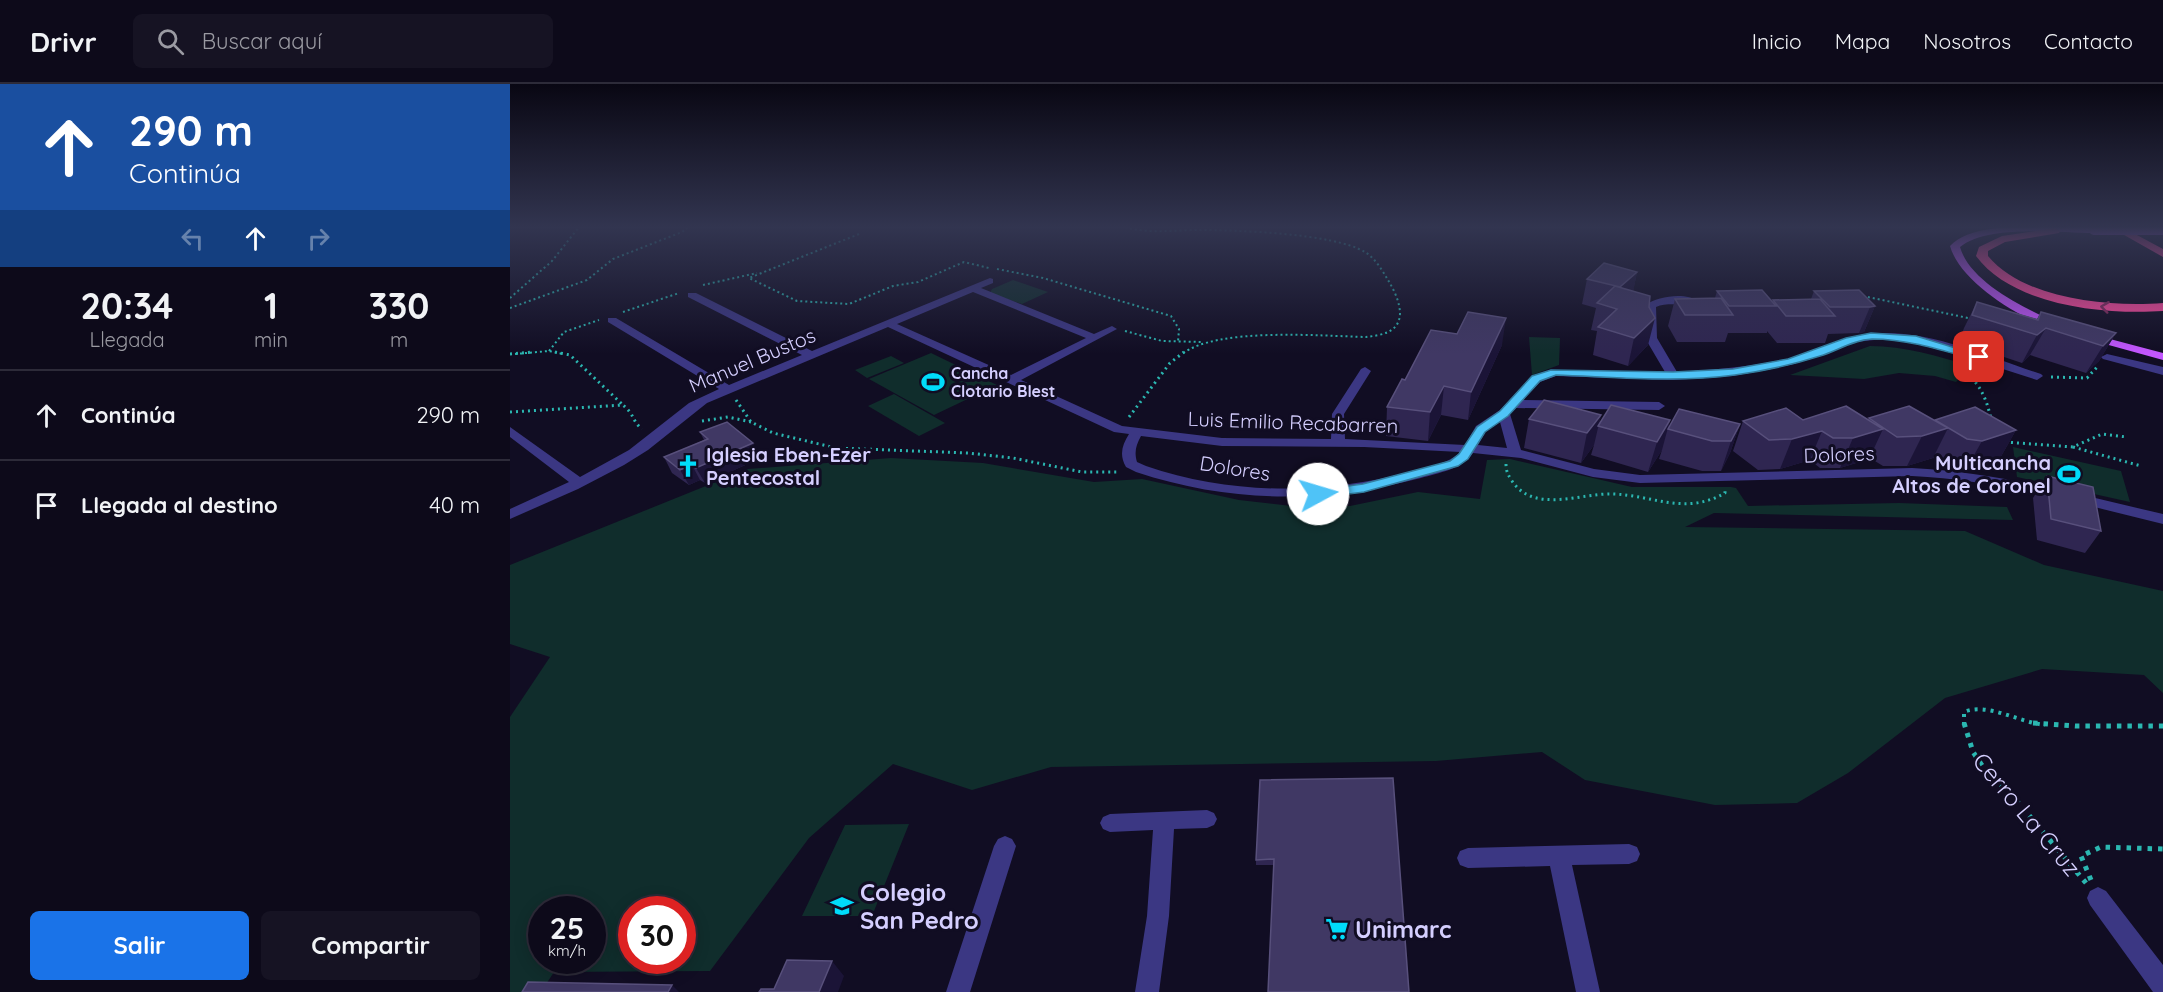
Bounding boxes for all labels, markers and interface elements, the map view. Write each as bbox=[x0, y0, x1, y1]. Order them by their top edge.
search box bbox=[133, 14, 553, 68]
text: Drivr bbox=[30, 24, 97, 59]
icon: search bbox=[154, 25, 187, 58]
text: Buscar aquí bbox=[202, 27, 322, 55]
text: Inicio bbox=[1752, 28, 1802, 54]
text: Mapa bbox=[1835, 28, 1890, 54]
text: Nosotros bbox=[1923, 28, 2011, 54]
text: Contacto bbox=[2044, 28, 2133, 54]
text: 290 m bbox=[129, 104, 253, 157]
icon: ahead bbox=[30, 108, 108, 186]
text: Continúa bbox=[129, 156, 241, 190]
icon: left bbox=[176, 222, 209, 255]
icon: ahead bbox=[239, 222, 272, 255]
icon: right bbox=[302, 222, 335, 255]
text: 20:34 bbox=[81, 283, 173, 328]
text: 1 bbox=[264, 283, 278, 328]
text: 330 bbox=[369, 283, 429, 328]
one-way arrow bbox=[2100, 301, 2109, 313]
street label: Manuel Bustos bbox=[685, 322, 819, 398]
text: Llegada bbox=[90, 327, 165, 352]
text: min bbox=[254, 327, 288, 352]
text: m bbox=[390, 327, 408, 352]
pin bbox=[1953, 331, 2004, 382]
icon: arrive bbox=[1962, 340, 1995, 373]
place label: Cancha Clotario Blest bbox=[951, 363, 1055, 401]
sports icon: Cancha Clotario Blest bbox=[920, 369, 946, 395]
icon: ahead bbox=[30, 399, 63, 432]
text: Continúa bbox=[81, 401, 176, 429]
text: 290 m bbox=[416, 401, 480, 429]
street label: Luis Emilio Recabarren bbox=[1187, 406, 1399, 438]
street label: Dolores bbox=[1803, 440, 1875, 468]
place label: Iglesia Eben-Ezer Pentecostal bbox=[706, 442, 871, 490]
street label: Dolores bbox=[1198, 450, 1272, 486]
place label: Multicancha Altos de Coronel bbox=[1892, 450, 2051, 498]
church icon: Iglesia Eben-Ezer Pentecostal bbox=[675, 453, 701, 479]
sports icon: Multicancha Altos de Coronel bbox=[2056, 461, 2082, 487]
position arrow bbox=[1286, 462, 1350, 526]
icon: arrive bbox=[30, 489, 63, 522]
text: Llegada al destino bbox=[81, 491, 278, 519]
text: 40 m bbox=[429, 491, 480, 519]
street label: Cerro La Cruz bbox=[1967, 746, 2087, 882]
place label: Colegio San Pedro bbox=[860, 877, 979, 935]
school or university icon: Colegio San Pedro bbox=[829, 893, 855, 919]
speed limit sign: 30 bbox=[618, 896, 696, 974]
text: 25 bbox=[550, 909, 584, 947]
button: Salir bbox=[30, 911, 249, 980]
button: Compartir bbox=[261, 911, 480, 980]
place label: Unimarc bbox=[1355, 914, 1451, 944]
supermarket icon: Unimarc bbox=[1324, 916, 1350, 942]
text: km/h bbox=[548, 941, 586, 960]

